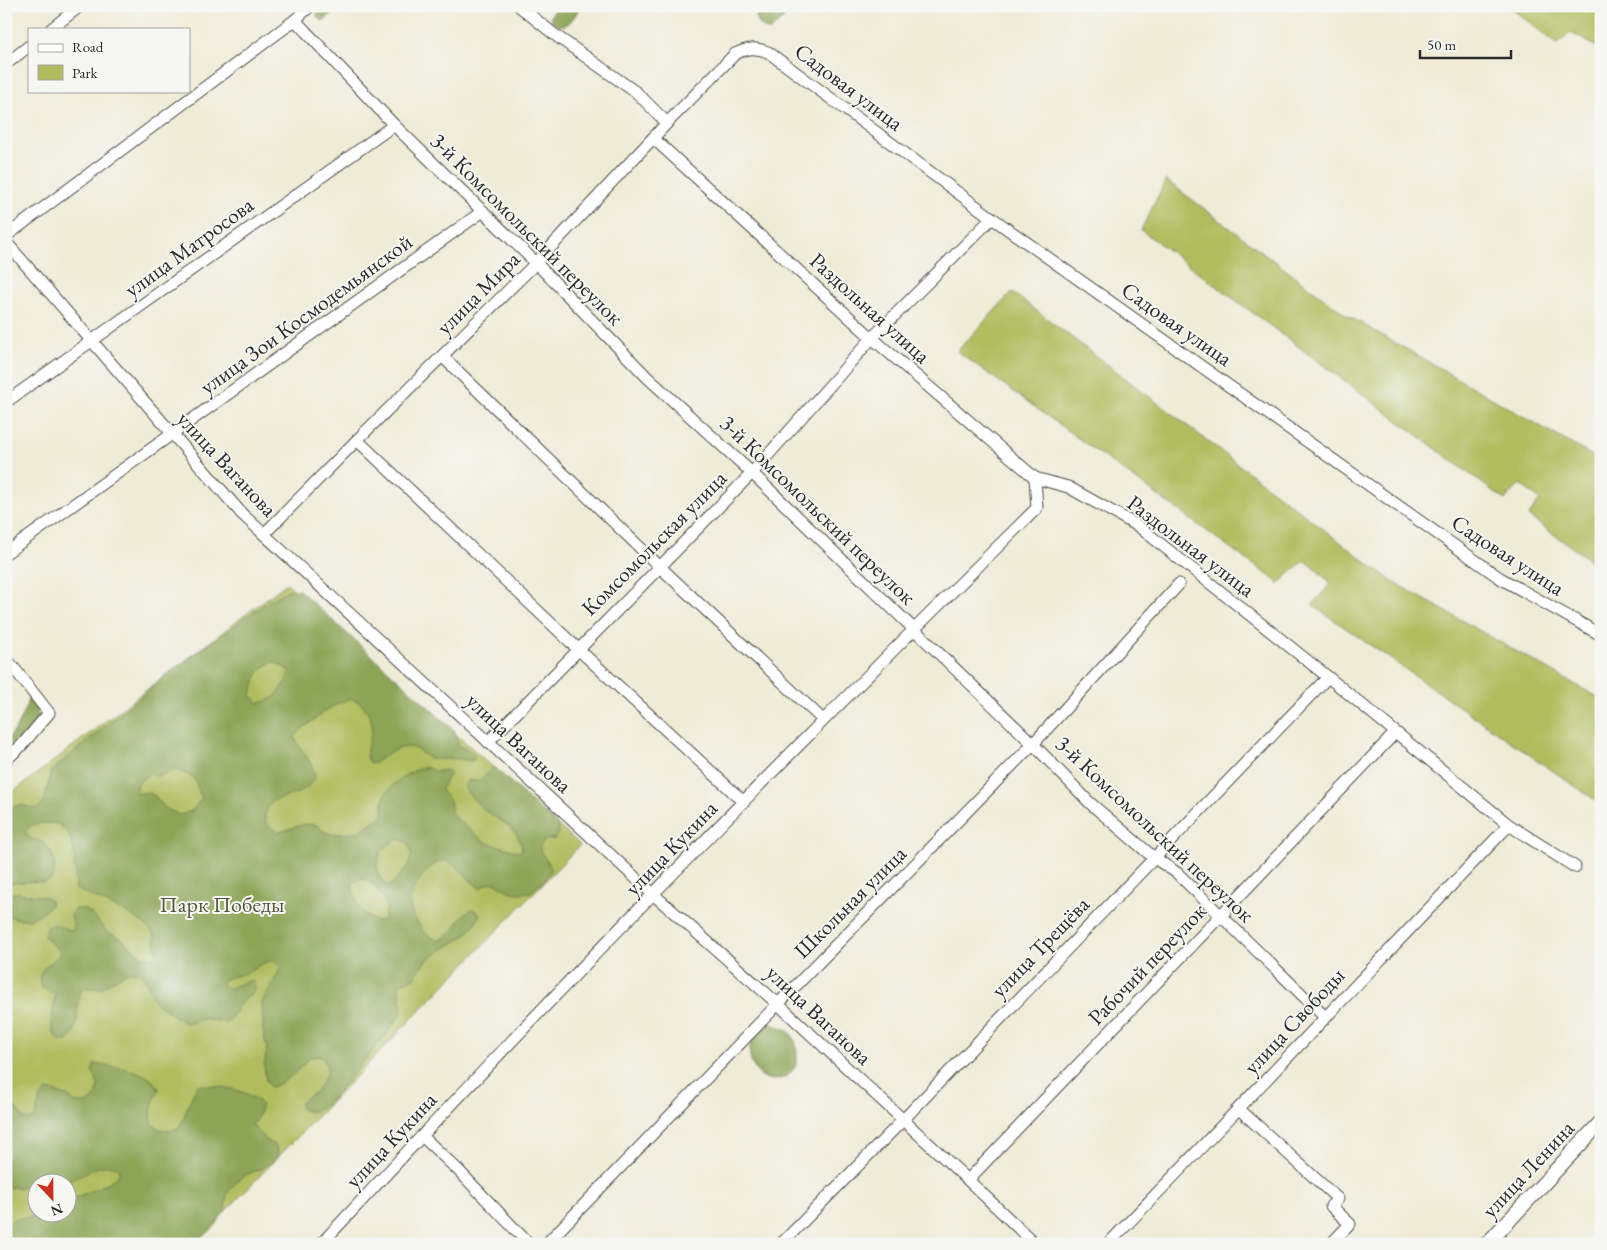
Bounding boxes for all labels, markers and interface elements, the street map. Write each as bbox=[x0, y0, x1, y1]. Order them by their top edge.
legend bbox=[28, 28, 190, 92]
scale bar bbox=[1420, 28, 1511, 60]
text: 50 m bbox=[1427, 35, 1456, 54]
text: Road bbox=[72, 37, 104, 56]
street label: Садовая улица bbox=[789, 37, 909, 138]
text: Park bbox=[72, 63, 99, 82]
street label: 3-й Комсомольский переулок bbox=[424, 126, 630, 332]
street label: улица Матросова bbox=[119, 190, 259, 304]
street label: улица Зои Космодемьянской bbox=[194, 227, 418, 401]
street label: улица Мира bbox=[430, 245, 526, 341]
street label: Раздольная улица bbox=[803, 246, 937, 370]
street label: Садовая улица bbox=[1116, 275, 1238, 373]
street label: улица Ваганова bbox=[171, 405, 284, 523]
street label: 3-й Комсомольский переулок bbox=[714, 409, 922, 612]
street label: Комсомольская улица bbox=[575, 464, 733, 622]
street label: Раздольная улица bbox=[1121, 488, 1261, 604]
street label: Садовая улица bbox=[1446, 508, 1570, 602]
street label: улица Ваганова bbox=[460, 687, 578, 800]
street label: 3-й Комсомольский переулок bbox=[1050, 729, 1261, 929]
street label: улица Кукина bbox=[618, 794, 724, 902]
street label: Школьная улица bbox=[787, 839, 913, 965]
park label: Парк Победы bbox=[160, 890, 284, 919]
street label: улица Трещёва bbox=[984, 890, 1096, 1004]
street label: Рабочий переулок bbox=[1081, 896, 1213, 1031]
street label: улица Ваганова bbox=[760, 959, 878, 1072]
street label: улица Свободы bbox=[1237, 961, 1351, 1081]
street label: улица Кукина bbox=[339, 1086, 443, 1194]
street label: улица Ленина bbox=[1475, 1114, 1581, 1224]
north arrow bbox=[28, 1172, 78, 1222]
text: N bbox=[48, 1200, 65, 1221]

